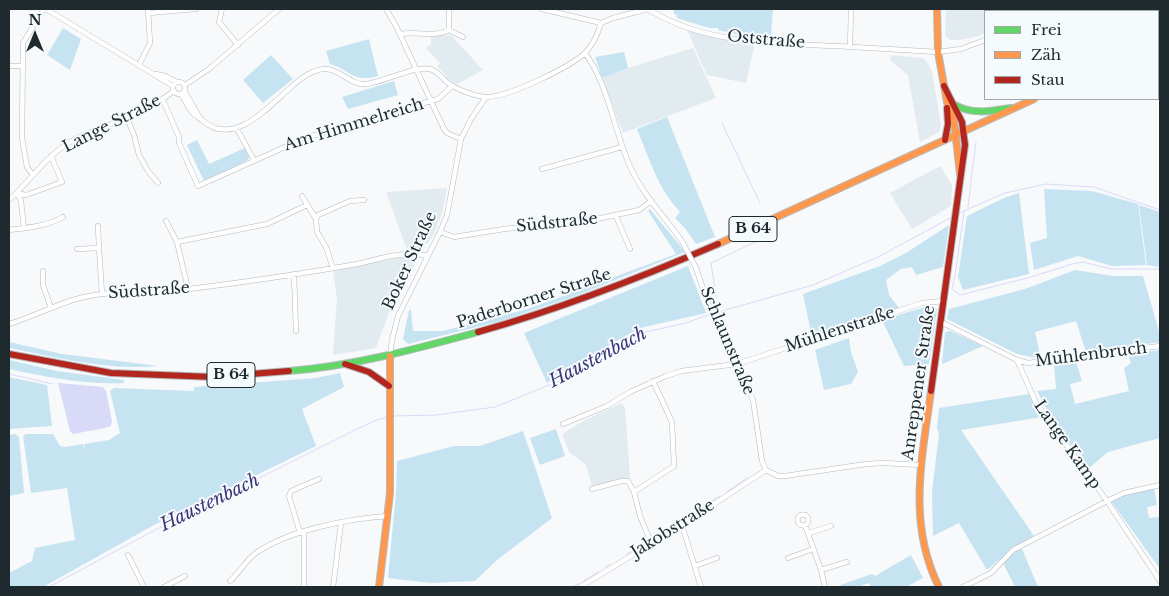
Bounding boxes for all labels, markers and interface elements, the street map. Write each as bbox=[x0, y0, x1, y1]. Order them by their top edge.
north arrow bbox=[10, 10, 60, 60]
legend bbox=[984, 10, 1159, 100]
text: N bbox=[28, 11, 42, 29]
text: Frei bbox=[1031, 20, 1062, 39]
street label: Oststraße bbox=[726, 27, 806, 53]
text: Zäh bbox=[1031, 45, 1061, 64]
text: Stau bbox=[1031, 70, 1065, 89]
street label: Lange Straße bbox=[60, 91, 164, 157]
street label: Am Himmelreich bbox=[282, 95, 426, 155]
street label: Boker Straße bbox=[379, 209, 441, 313]
street label: Südstraße bbox=[515, 209, 599, 237]
road number: B 64 bbox=[729, 216, 777, 242]
street label: Paderborner Straße bbox=[454, 265, 614, 333]
street label: Südstraße bbox=[108, 279, 190, 303]
street label: Schlaunstraße bbox=[696, 284, 758, 398]
street label: Mühlenstraße bbox=[783, 303, 897, 357]
street label: Anreppener Straße bbox=[899, 304, 939, 462]
water label: Haustenbach bbox=[545, 323, 651, 393]
street label: Mühlenbruch bbox=[1034, 339, 1148, 371]
road number: B 64 bbox=[207, 362, 255, 388]
street label: Lange Kamp bbox=[1029, 397, 1105, 493]
water label: Haustenbach bbox=[157, 470, 263, 536]
street label: Jakobstraße bbox=[628, 496, 718, 562]

